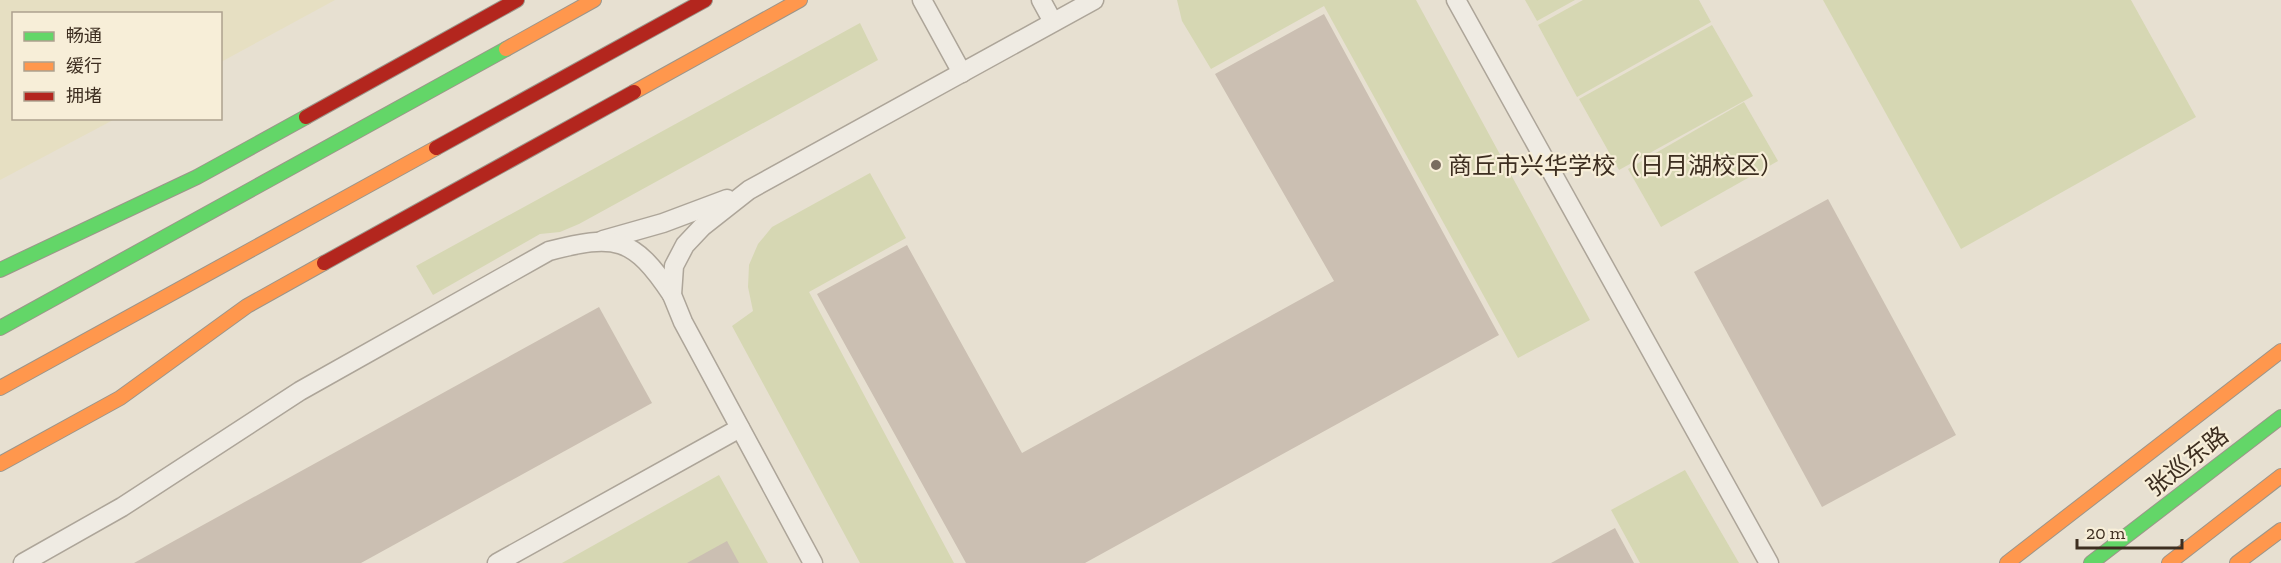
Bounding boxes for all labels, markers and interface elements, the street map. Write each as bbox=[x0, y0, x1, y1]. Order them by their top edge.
legend bbox=[12, 12, 222, 120]
text: 畅通 bbox=[66, 25, 102, 47]
text: 缓行 bbox=[66, 55, 102, 77]
text: 拥堵 bbox=[66, 85, 102, 107]
place label: 商丘市兴华学校（日月湖校区） bbox=[1448, 151, 1784, 180]
marker: 商丘市兴华学校（日月湖校区） bbox=[1429, 158, 1443, 172]
street label: 张巡东路 bbox=[2140, 420, 2234, 502]
scale bar bbox=[2077, 512, 2182, 550]
text: 20 m bbox=[2086, 522, 2126, 544]

